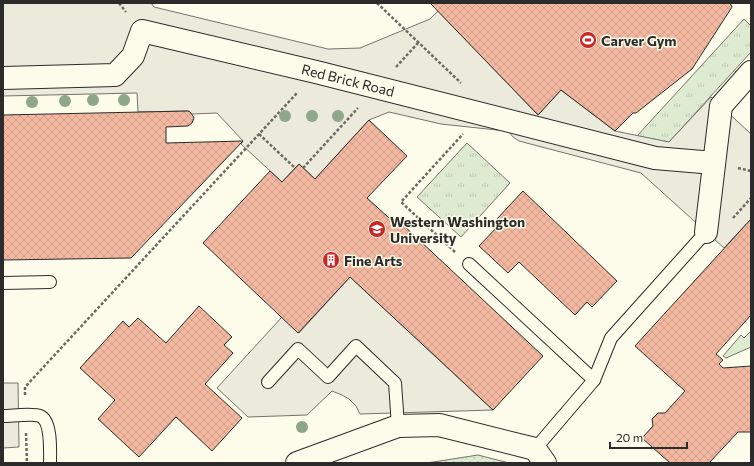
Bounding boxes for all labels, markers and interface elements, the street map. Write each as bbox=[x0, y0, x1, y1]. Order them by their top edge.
sports icon: Carver Gym bbox=[578, 30, 598, 50]
place label: Carver Gym bbox=[601, 32, 677, 49]
street label: Red Brick Road bbox=[300, 60, 396, 100]
place label: Western Washington University bbox=[390, 213, 525, 246]
school or university icon: Western Washington University bbox=[367, 219, 387, 239]
building icon: Fine Arts bbox=[321, 250, 341, 270]
place label: Fine Arts bbox=[344, 252, 403, 269]
scale bar bbox=[610, 424, 687, 450]
text: 20 m bbox=[616, 430, 643, 444]

